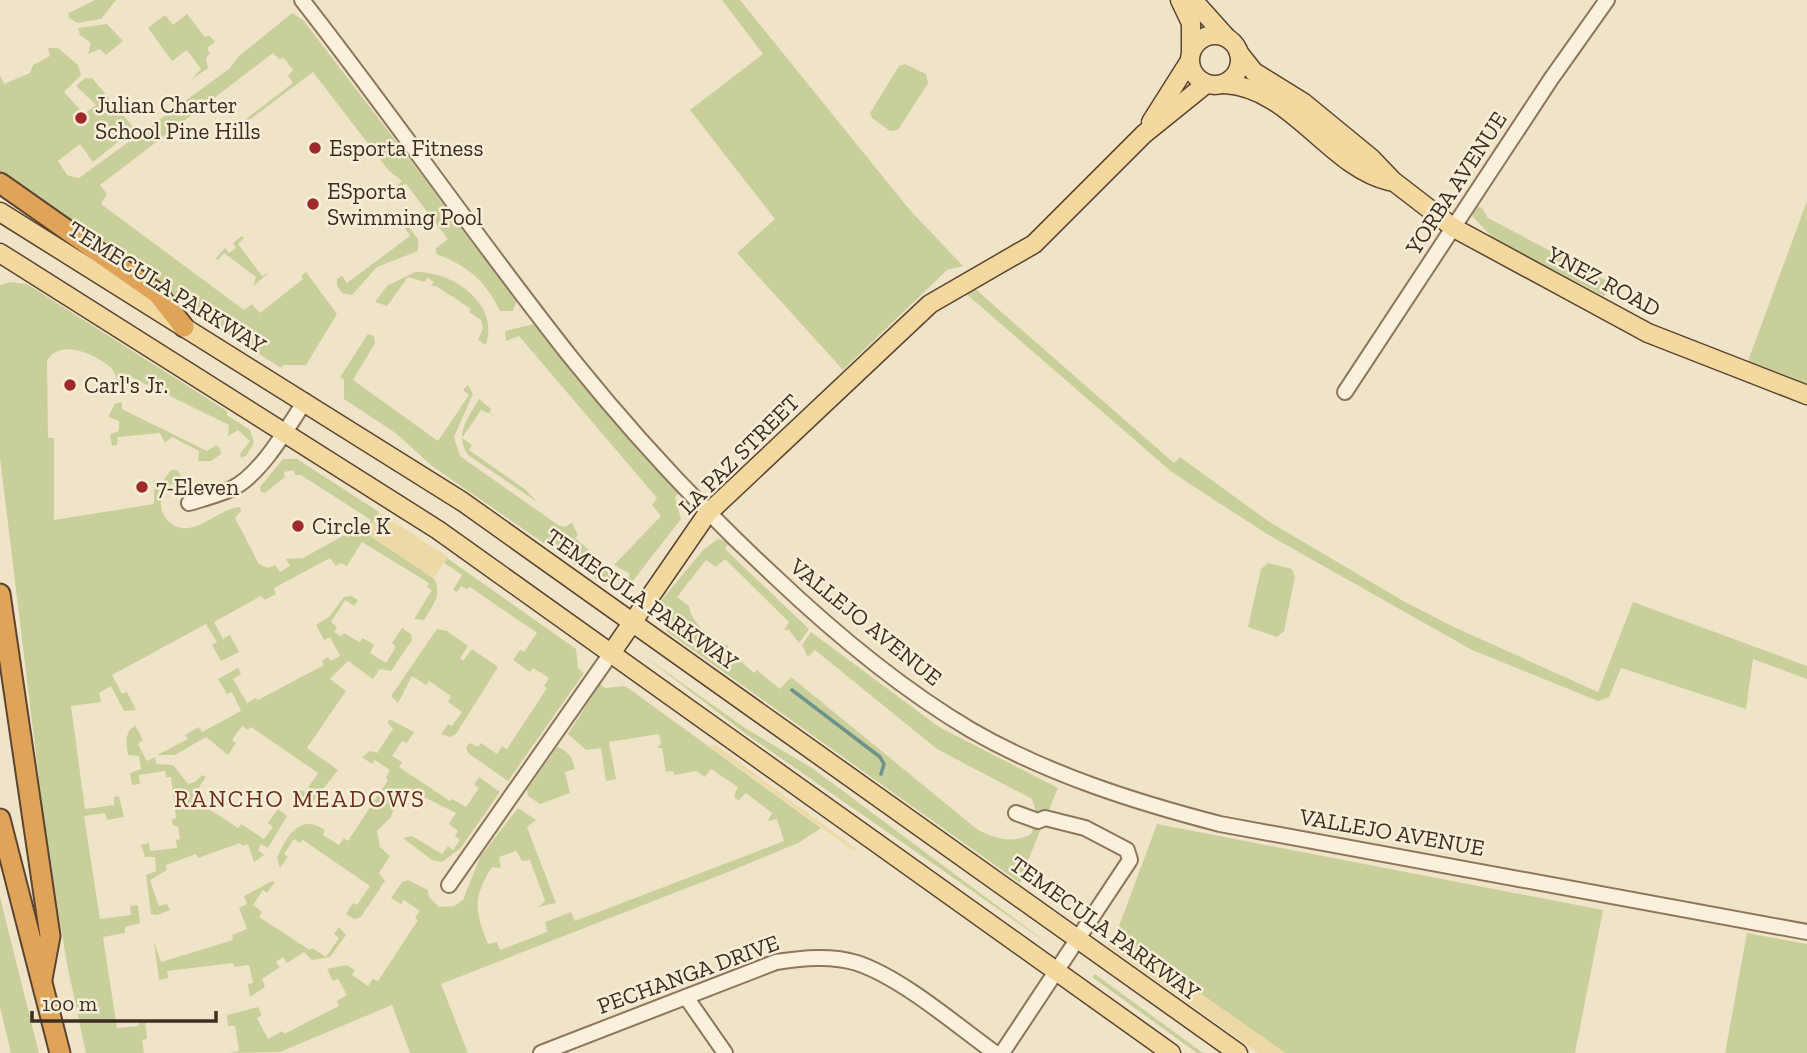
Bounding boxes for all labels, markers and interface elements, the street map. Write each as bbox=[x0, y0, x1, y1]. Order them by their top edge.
place label: Julian Charter School Pine Hills bbox=[95, 91, 261, 145]
street label: YORBA AVENUE bbox=[1399, 106, 1513, 261]
marker: Julian Charter School Pine Hills bbox=[73, 110, 89, 126]
place label: Esporta Fitness bbox=[329, 134, 484, 162]
marker: Esporta Fitness bbox=[307, 140, 323, 156]
place label: ESporta Swimming Pool bbox=[327, 177, 483, 231]
marker: ESporta Swimming Pool bbox=[305, 196, 321, 212]
street label: TEMECULA PARKWAY bbox=[63, 215, 272, 360]
street label: YNEZ ROAD bbox=[1542, 239, 1665, 323]
place label: Carl's Jr. bbox=[84, 371, 168, 399]
marker: Carl's Jr. bbox=[62, 377, 78, 393]
street label: LA PAZ STREET bbox=[673, 388, 805, 520]
place label: 7-Eleven bbox=[156, 473, 239, 501]
marker: 7-Eleven bbox=[134, 479, 150, 495]
place label: Circle K bbox=[312, 512, 391, 540]
marker: Circle K bbox=[290, 518, 306, 534]
street label: TEMECULA PARKWAY bbox=[541, 522, 744, 676]
street label: VALLEJO AVENUE bbox=[784, 552, 948, 692]
district label: RANCHO MEADOWS bbox=[174, 784, 426, 813]
street label: VALLEJO AVENUE bbox=[1296, 802, 1487, 862]
street label: TEMECULA PARKWAY bbox=[1004, 850, 1206, 1007]
street label: PECHANGA DRIVE bbox=[593, 928, 783, 1020]
scale bar bbox=[32, 979, 215, 1023]
text: 100 m bbox=[42, 991, 97, 1016]

